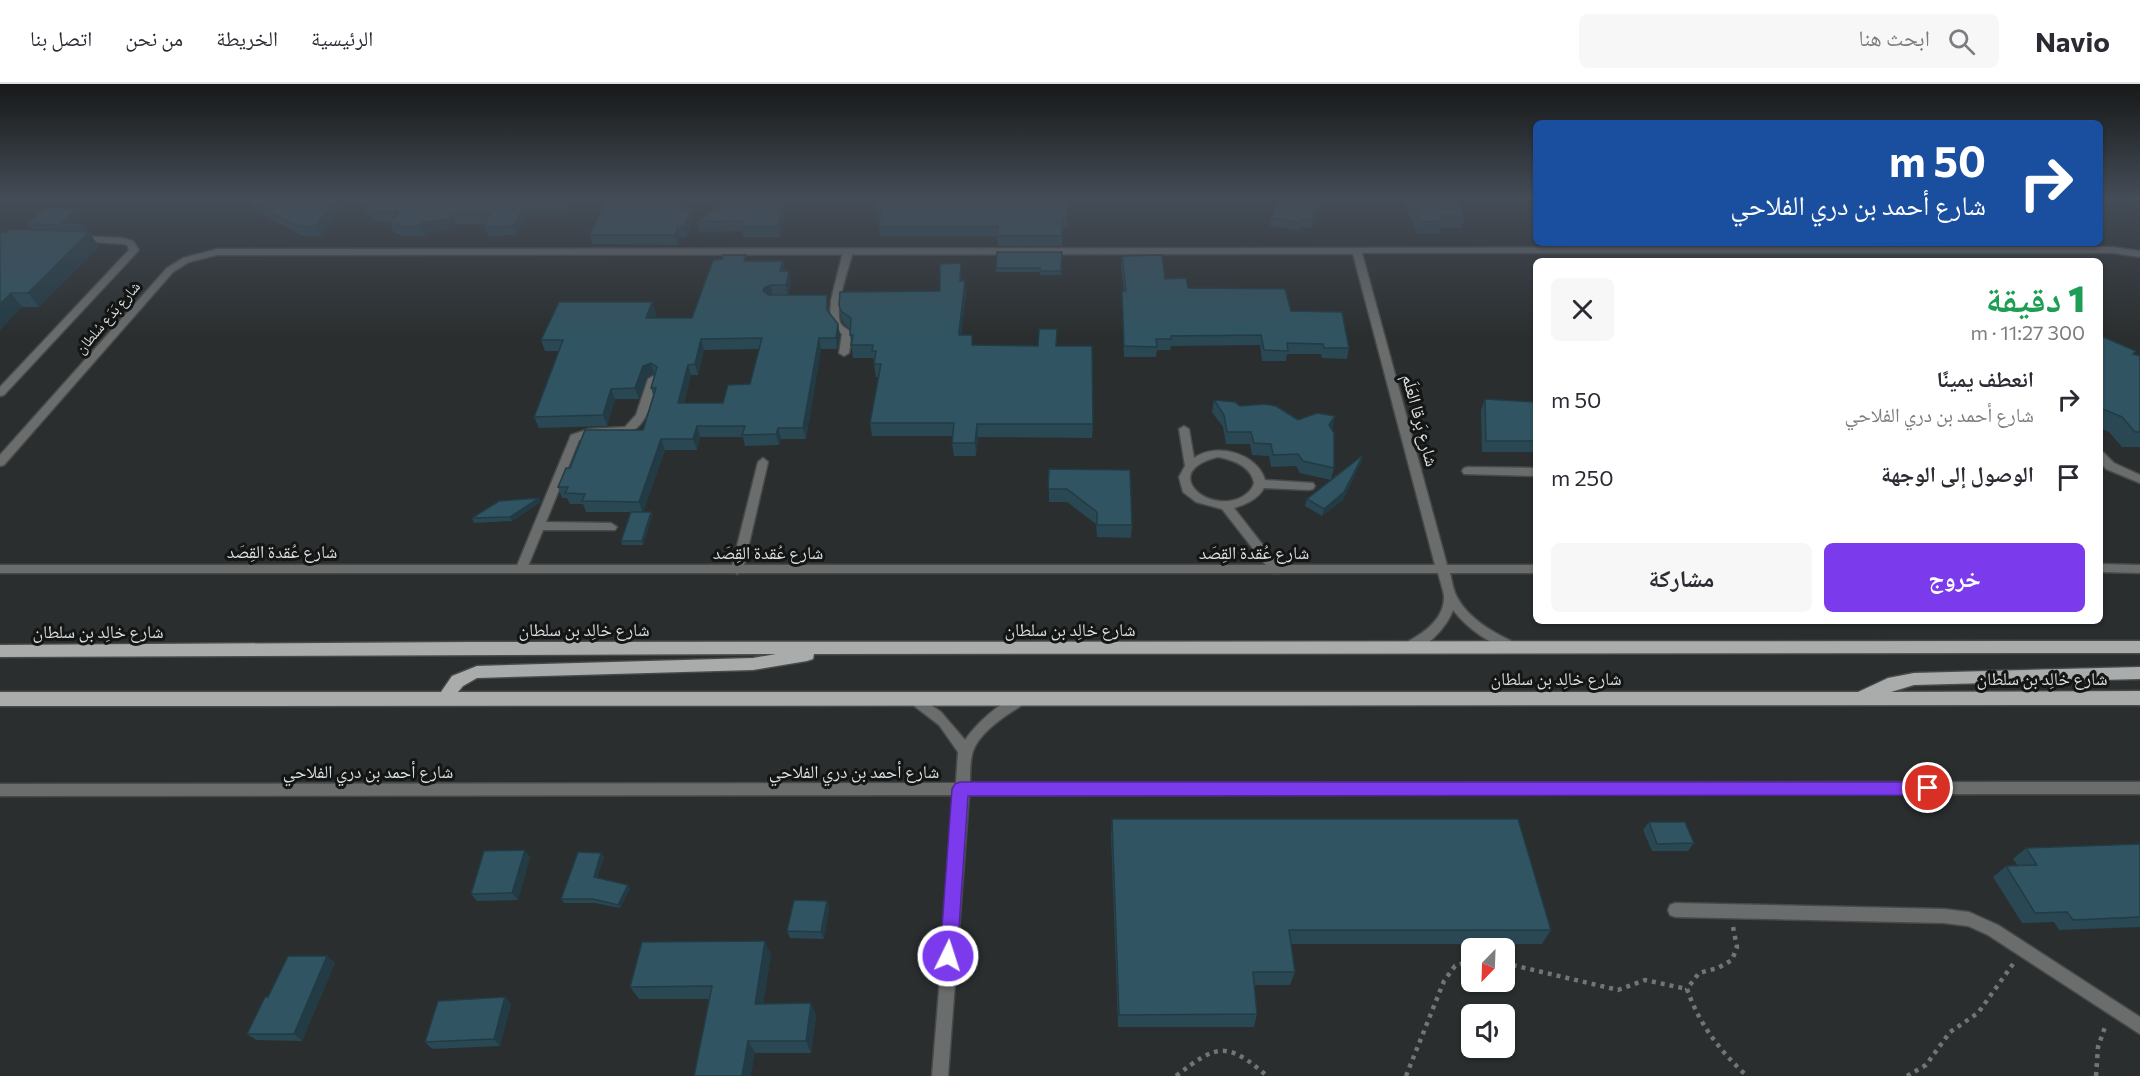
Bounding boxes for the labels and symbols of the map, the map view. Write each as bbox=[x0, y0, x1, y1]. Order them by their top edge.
street label: شارع بَدَع سُلطان bbox=[71, 277, 145, 358]
street label: شارع بَرقا العَلَم bbox=[1396, 371, 1444, 469]
street label: شارع عُقدة القِصَد bbox=[227, 540, 337, 563]
street label: شارع عُقدة القِصَد bbox=[713, 541, 823, 564]
street label: شارع عُقدة القِصَد bbox=[1199, 541, 1309, 564]
street label: شارع خالِد بن سلطان bbox=[518, 618, 650, 641]
street label: شارع خالِد بن سلطان bbox=[1004, 618, 1136, 641]
street label: شارع خالِد بن سلطان bbox=[32, 620, 164, 643]
street label: شارع خالِد بن سلطان bbox=[1490, 667, 1622, 690]
street label: شارع خالِد بن سلطان bbox=[1976, 667, 2108, 690]
street label: شارع أحمد بن دري الفلاحي bbox=[283, 760, 453, 787]
street label: شارع أحمد بن دري الفلاحي bbox=[769, 760, 939, 787]
pin bbox=[1902, 762, 1953, 813]
position arrow bbox=[916, 924, 980, 988]
north arrow bbox=[1461, 938, 1515, 992]

